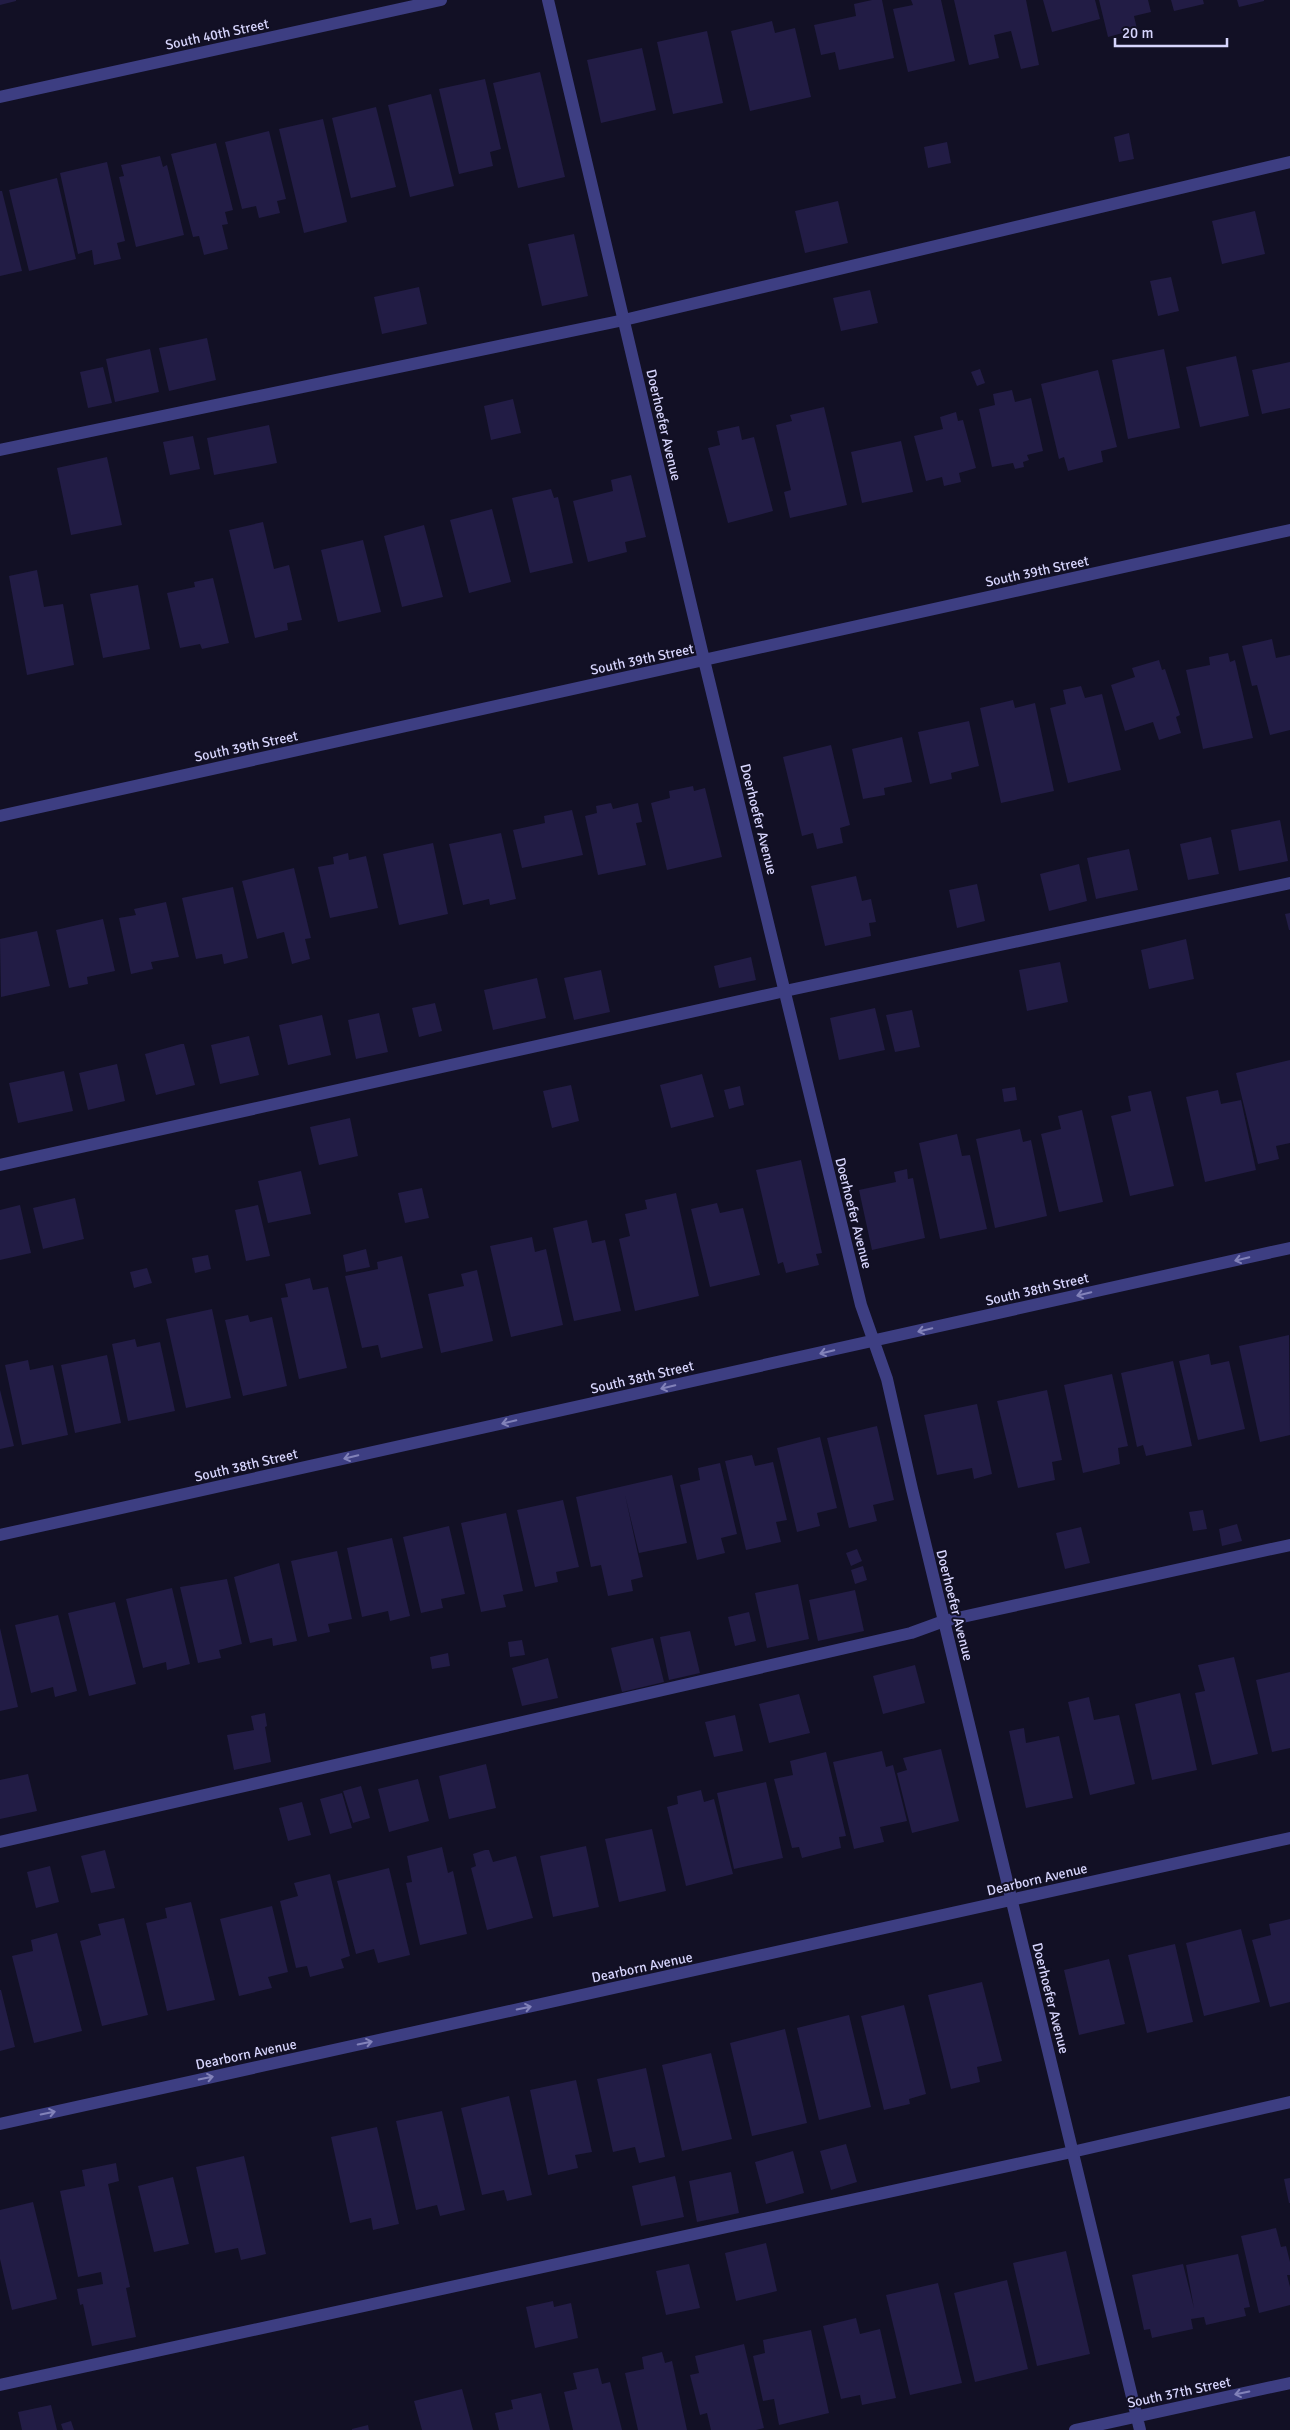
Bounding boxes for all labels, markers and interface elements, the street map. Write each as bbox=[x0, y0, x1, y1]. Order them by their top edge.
street label: South 40th Street bbox=[164, 15, 271, 54]
scale bar bbox=[1115, 15, 1228, 47]
text: 20 m bbox=[1122, 24, 1153, 42]
street label: Doerhoefer Avenue bbox=[642, 368, 685, 483]
street label: South 39th Street bbox=[984, 552, 1091, 591]
street label: South 39th Street bbox=[589, 640, 696, 679]
street label: South 39th Street bbox=[193, 727, 300, 766]
street label: Doerhoefer Avenue bbox=[736, 762, 781, 876]
street label: Doerhoefer Avenue bbox=[831, 1156, 876, 1270]
one-way arrow bbox=[1235, 1255, 1251, 1264]
street label: South 38th Street bbox=[984, 1269, 1091, 1310]
one-way arrow bbox=[1076, 1290, 1092, 1299]
one-way arrow bbox=[918, 1326, 934, 1335]
one-way arrow bbox=[819, 1347, 835, 1357]
street label: South 38th Street bbox=[589, 1357, 696, 1398]
one-way arrow bbox=[661, 1383, 677, 1392]
one-way arrow bbox=[502, 1418, 518, 1427]
street label: South 38th Street bbox=[193, 1445, 300, 1486]
one-way arrow bbox=[343, 1453, 359, 1462]
street label: Doerhoefer Avenue bbox=[932, 1548, 977, 1662]
street label: Dearborn Avenue bbox=[985, 1860, 1089, 1899]
street label: Doerhoefer Avenue bbox=[1028, 1941, 1073, 2055]
street label: Dearborn Avenue bbox=[590, 1949, 694, 1986]
one-way arrow bbox=[515, 2003, 531, 2012]
street label: Dearborn Avenue bbox=[194, 2036, 298, 2073]
one-way arrow bbox=[357, 2038, 373, 2047]
one-way arrow bbox=[198, 2073, 214, 2082]
one-way arrow bbox=[39, 2108, 55, 2117]
street label: South 37th Street bbox=[1126, 2373, 1233, 2412]
one-way arrow bbox=[1235, 2389, 1251, 2398]

